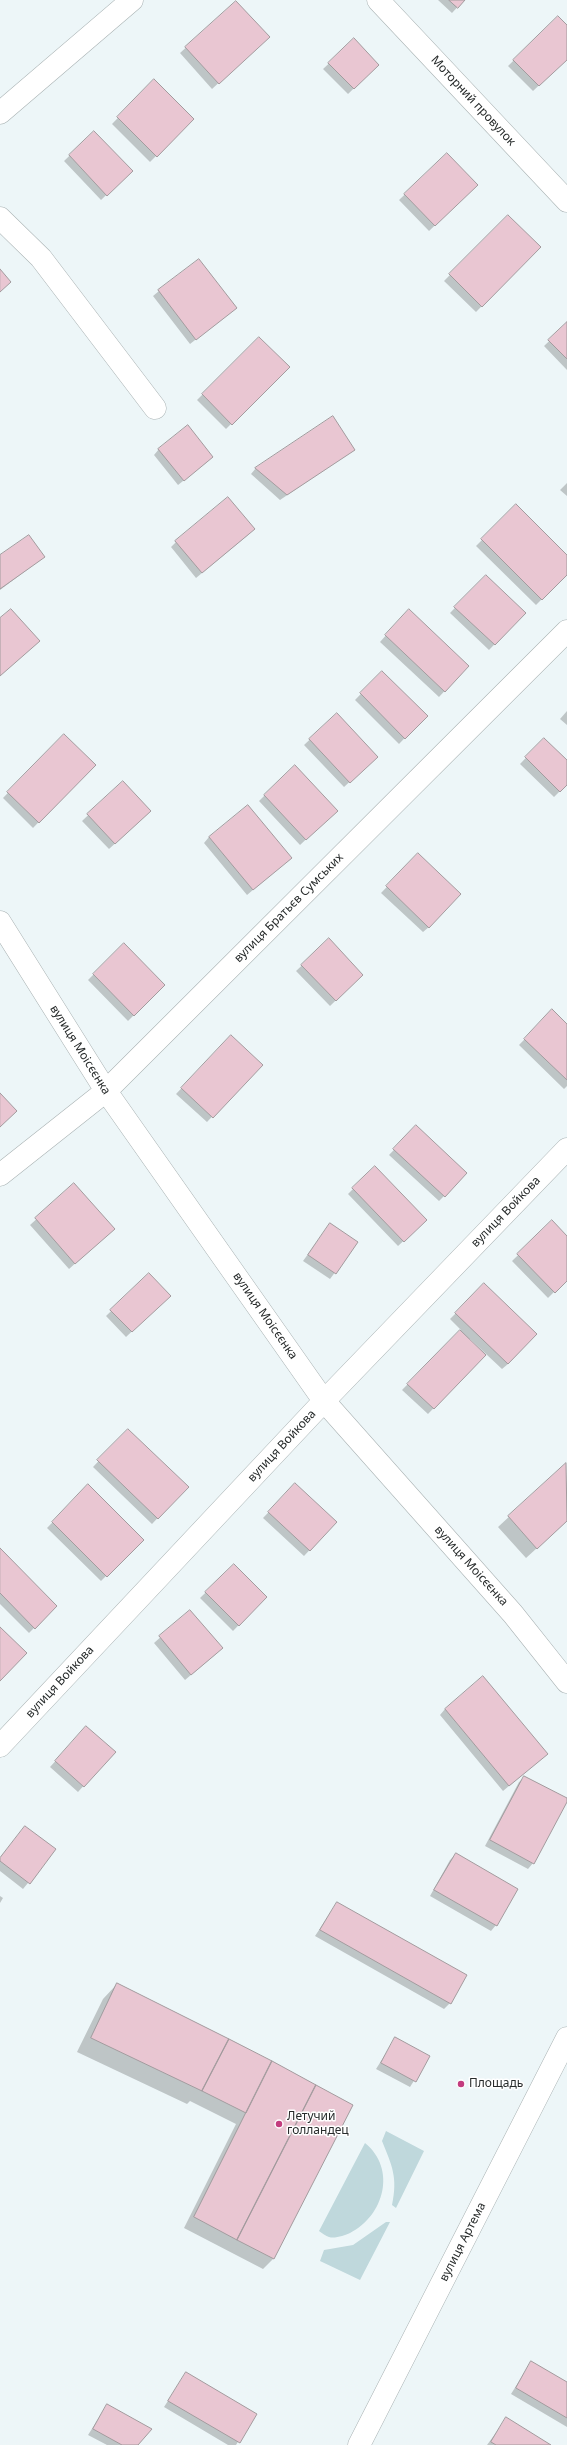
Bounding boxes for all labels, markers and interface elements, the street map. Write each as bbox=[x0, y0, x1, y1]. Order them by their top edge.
street label: Моторний провулок bbox=[428, 53, 518, 149]
street label: вулиця Братьєв Сумських bbox=[231, 850, 347, 966]
street label: вулиця Моісєєнка bbox=[47, 1003, 113, 1097]
street label: вулиця Войкова bbox=[468, 1174, 544, 1250]
street label: вулиця Моісєєнка bbox=[230, 1270, 300, 1362]
street label: вулиця Войкова bbox=[245, 1407, 319, 1485]
street label: вулиця Моісєєнка bbox=[431, 1523, 511, 1609]
street label: вулиця Войкова bbox=[23, 1643, 97, 1721]
place label: Площадь bbox=[469, 2077, 523, 2091]
marker: Площадь bbox=[456, 2079, 466, 2089]
place label: Летучий голландец bbox=[287, 2110, 349, 2138]
marker: Летучий голландец bbox=[274, 2119, 284, 2129]
street label: вулиця Артема bbox=[437, 2200, 489, 2284]

